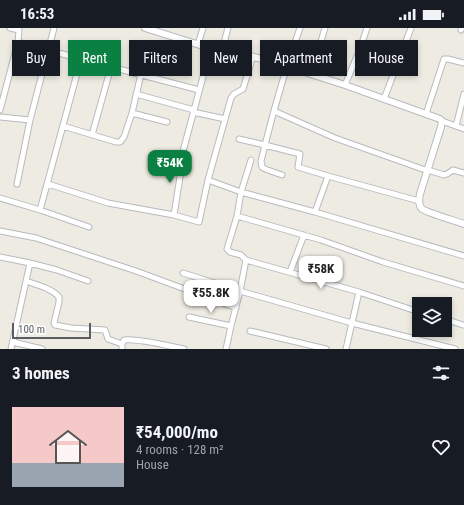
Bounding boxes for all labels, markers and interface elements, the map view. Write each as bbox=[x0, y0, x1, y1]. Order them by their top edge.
text: 16:53 bbox=[20, 5, 54, 23]
chip: Buy bbox=[12, 40, 60, 76]
chip: Rent bbox=[68, 40, 121, 76]
chip: Filters bbox=[129, 40, 192, 76]
chip: New bbox=[200, 40, 252, 76]
chip: Apartment bbox=[260, 40, 347, 76]
chip: House bbox=[355, 40, 418, 76]
pin: ₹54K bbox=[146, 150, 194, 184]
text: ₹54K bbox=[157, 155, 183, 170]
pin: ₹58K bbox=[297, 256, 345, 290]
text: ₹58K bbox=[308, 261, 334, 276]
pin: ₹55.8K bbox=[178, 280, 244, 314]
text: ₹55.8K bbox=[193, 285, 229, 300]
map controls bbox=[412, 297, 452, 337]
button: layers bbox=[412, 297, 452, 337]
scale bar bbox=[12, 321, 91, 340]
text: 100 m bbox=[18, 323, 45, 336]
icon: filters bbox=[430, 362, 452, 384]
text: 3 homes bbox=[12, 363, 70, 383]
text: ₹54,000/mo bbox=[136, 422, 218, 442]
icon: home bbox=[44, 423, 92, 471]
icon: heart bbox=[430, 436, 452, 458]
text: 4 rooms · 128 m² bbox=[136, 442, 223, 457]
text: House bbox=[136, 457, 169, 472]

